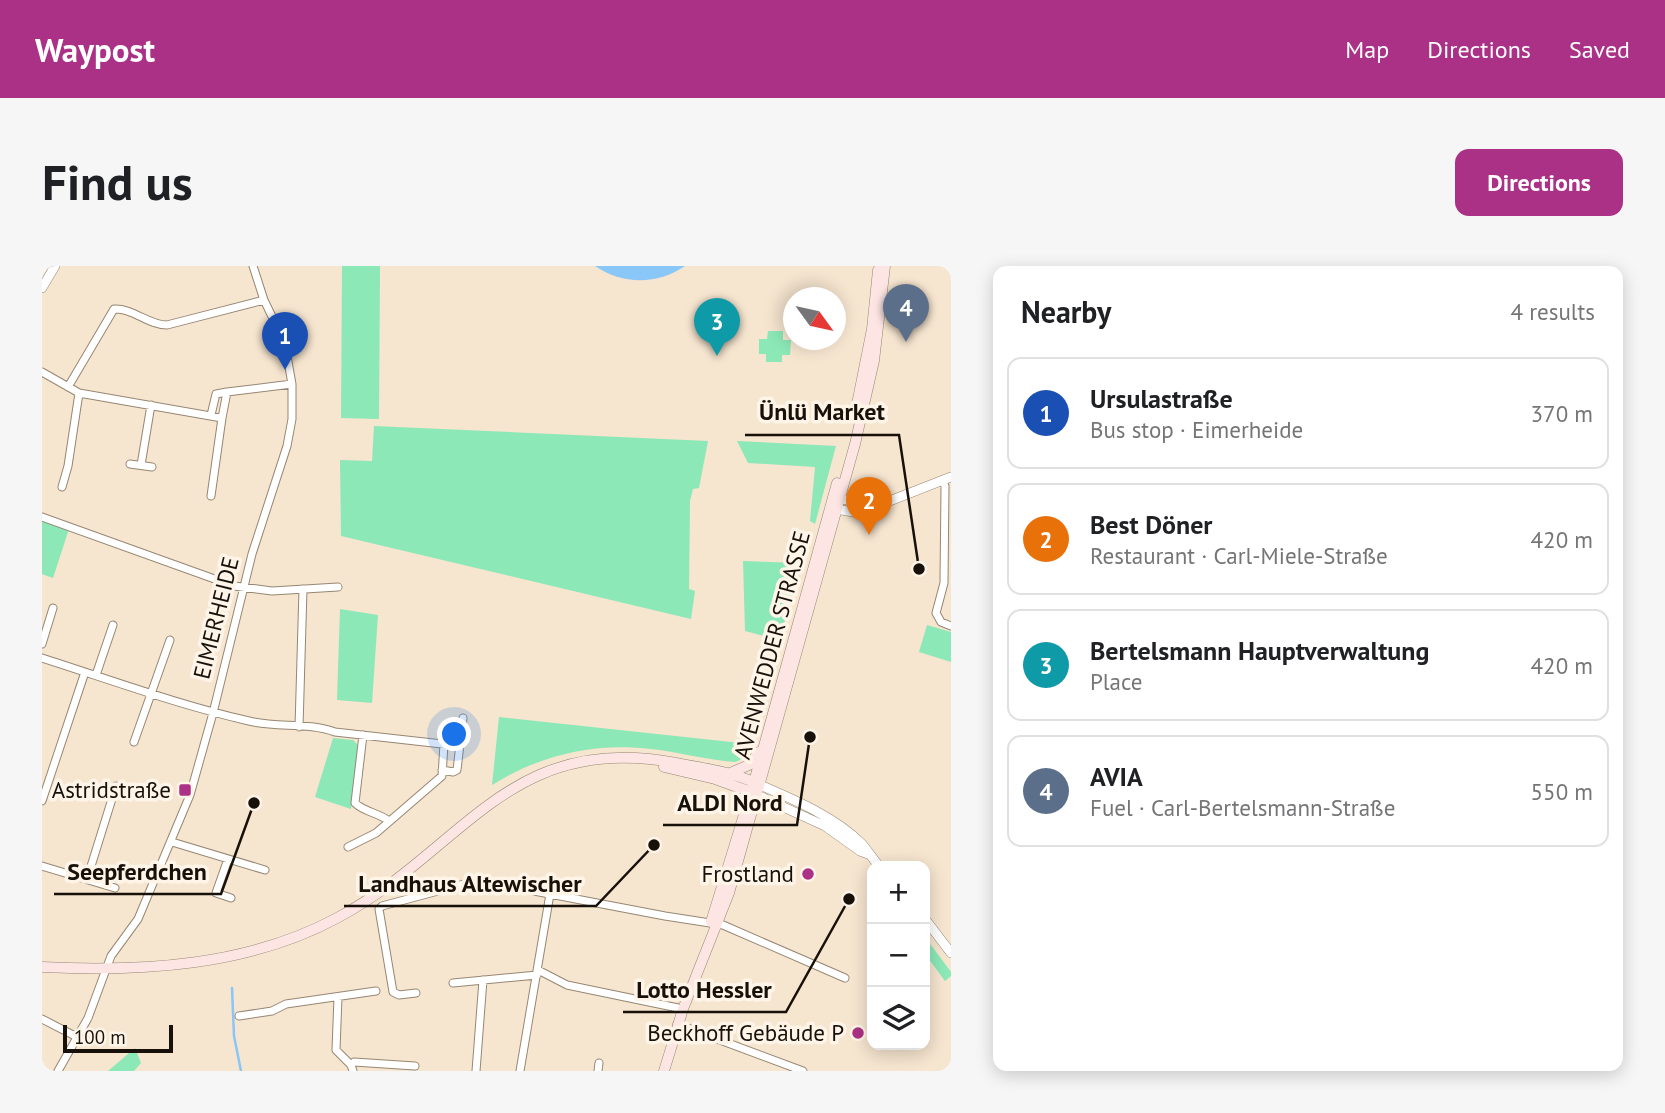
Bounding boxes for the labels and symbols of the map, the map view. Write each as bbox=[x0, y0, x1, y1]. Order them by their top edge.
pin: 4 bbox=[883, 284, 929, 342]
north arrow bbox=[783, 287, 846, 350]
pin: 3 bbox=[694, 298, 740, 356]
pin: 1 bbox=[262, 312, 308, 370]
callout: Ünlü Market bbox=[745, 390, 899, 435]
text: Ünlü Market bbox=[759, 396, 886, 427]
pin: 2 bbox=[846, 477, 892, 535]
street label: AVENWEDDER STRASSE bbox=[727, 528, 816, 762]
street label: EIMERHEIDE bbox=[186, 554, 245, 682]
your location bbox=[437, 717, 471, 751]
place label: Astridstraße bbox=[52, 775, 171, 804]
callout: ALDI Nord bbox=[663, 780, 797, 825]
marker: Astridstraße bbox=[177, 782, 193, 798]
text: ALDI Nord bbox=[677, 787, 783, 818]
callout: Seepferdchen bbox=[54, 849, 221, 894]
text: Seepferdchen bbox=[67, 856, 207, 887]
place label: Frostland bbox=[701, 859, 794, 888]
callout: Landhaus Altewischer bbox=[344, 861, 596, 906]
marker: Frostland bbox=[800, 866, 816, 882]
text: Landhaus Altewischer bbox=[358, 868, 582, 899]
callout: Lotto Hessler bbox=[623, 967, 786, 1012]
text: Lotto Hessler bbox=[636, 974, 772, 1005]
place label: Beckhoff Gebäude P bbox=[647, 1018, 844, 1047]
scale bar bbox=[63, 1022, 173, 1054]
marker: Beckhoff Gebäude P bbox=[850, 1025, 866, 1041]

